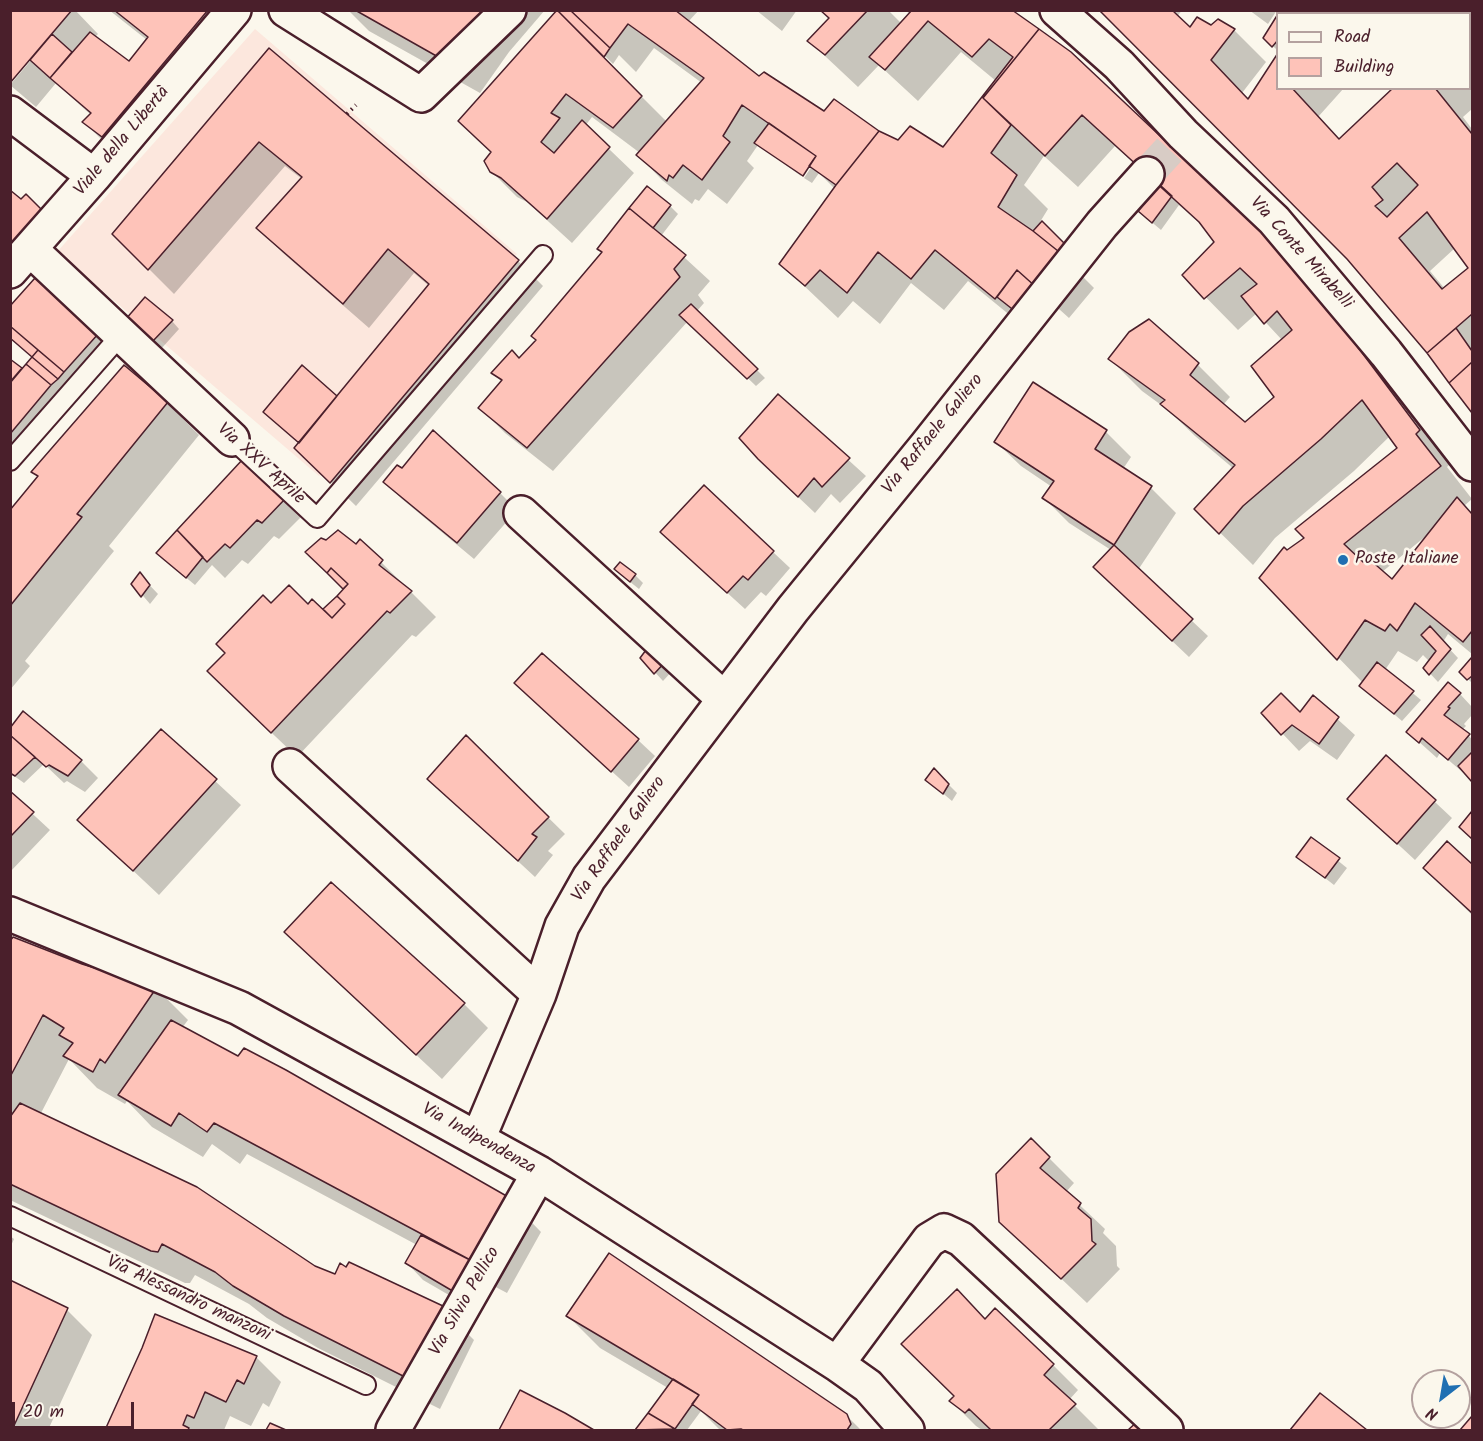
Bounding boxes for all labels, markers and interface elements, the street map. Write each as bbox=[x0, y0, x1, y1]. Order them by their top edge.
legend bbox=[1276, 12, 1471, 90]
text: Road bbox=[1334, 23, 1370, 52]
text: Building bbox=[1334, 53, 1394, 82]
street label: Viale della Libertà bbox=[71, 83, 175, 201]
street label: Via Conte Mirabelli bbox=[1244, 193, 1356, 315]
street label: Via Raffaele Galiero bbox=[879, 370, 989, 500]
street label: Via XXV Aprile bbox=[211, 420, 309, 510]
place label: Poste Italiane bbox=[1355, 549, 1459, 571]
marker: Poste Italiane bbox=[1336, 553, 1350, 567]
street label: Via Raffaele Galiero bbox=[569, 773, 671, 907]
street label: Via Indipendenza bbox=[417, 1100, 539, 1180]
street label: Via Silvio Pellico bbox=[426, 1244, 506, 1360]
street label: Via Alessandro manzoni bbox=[102, 1252, 274, 1348]
north arrow bbox=[1411, 1369, 1471, 1429]
scale bar bbox=[15, 1390, 136, 1428]
text: 20 m bbox=[23, 1398, 64, 1427]
text: N bbox=[1422, 1400, 1443, 1426]

